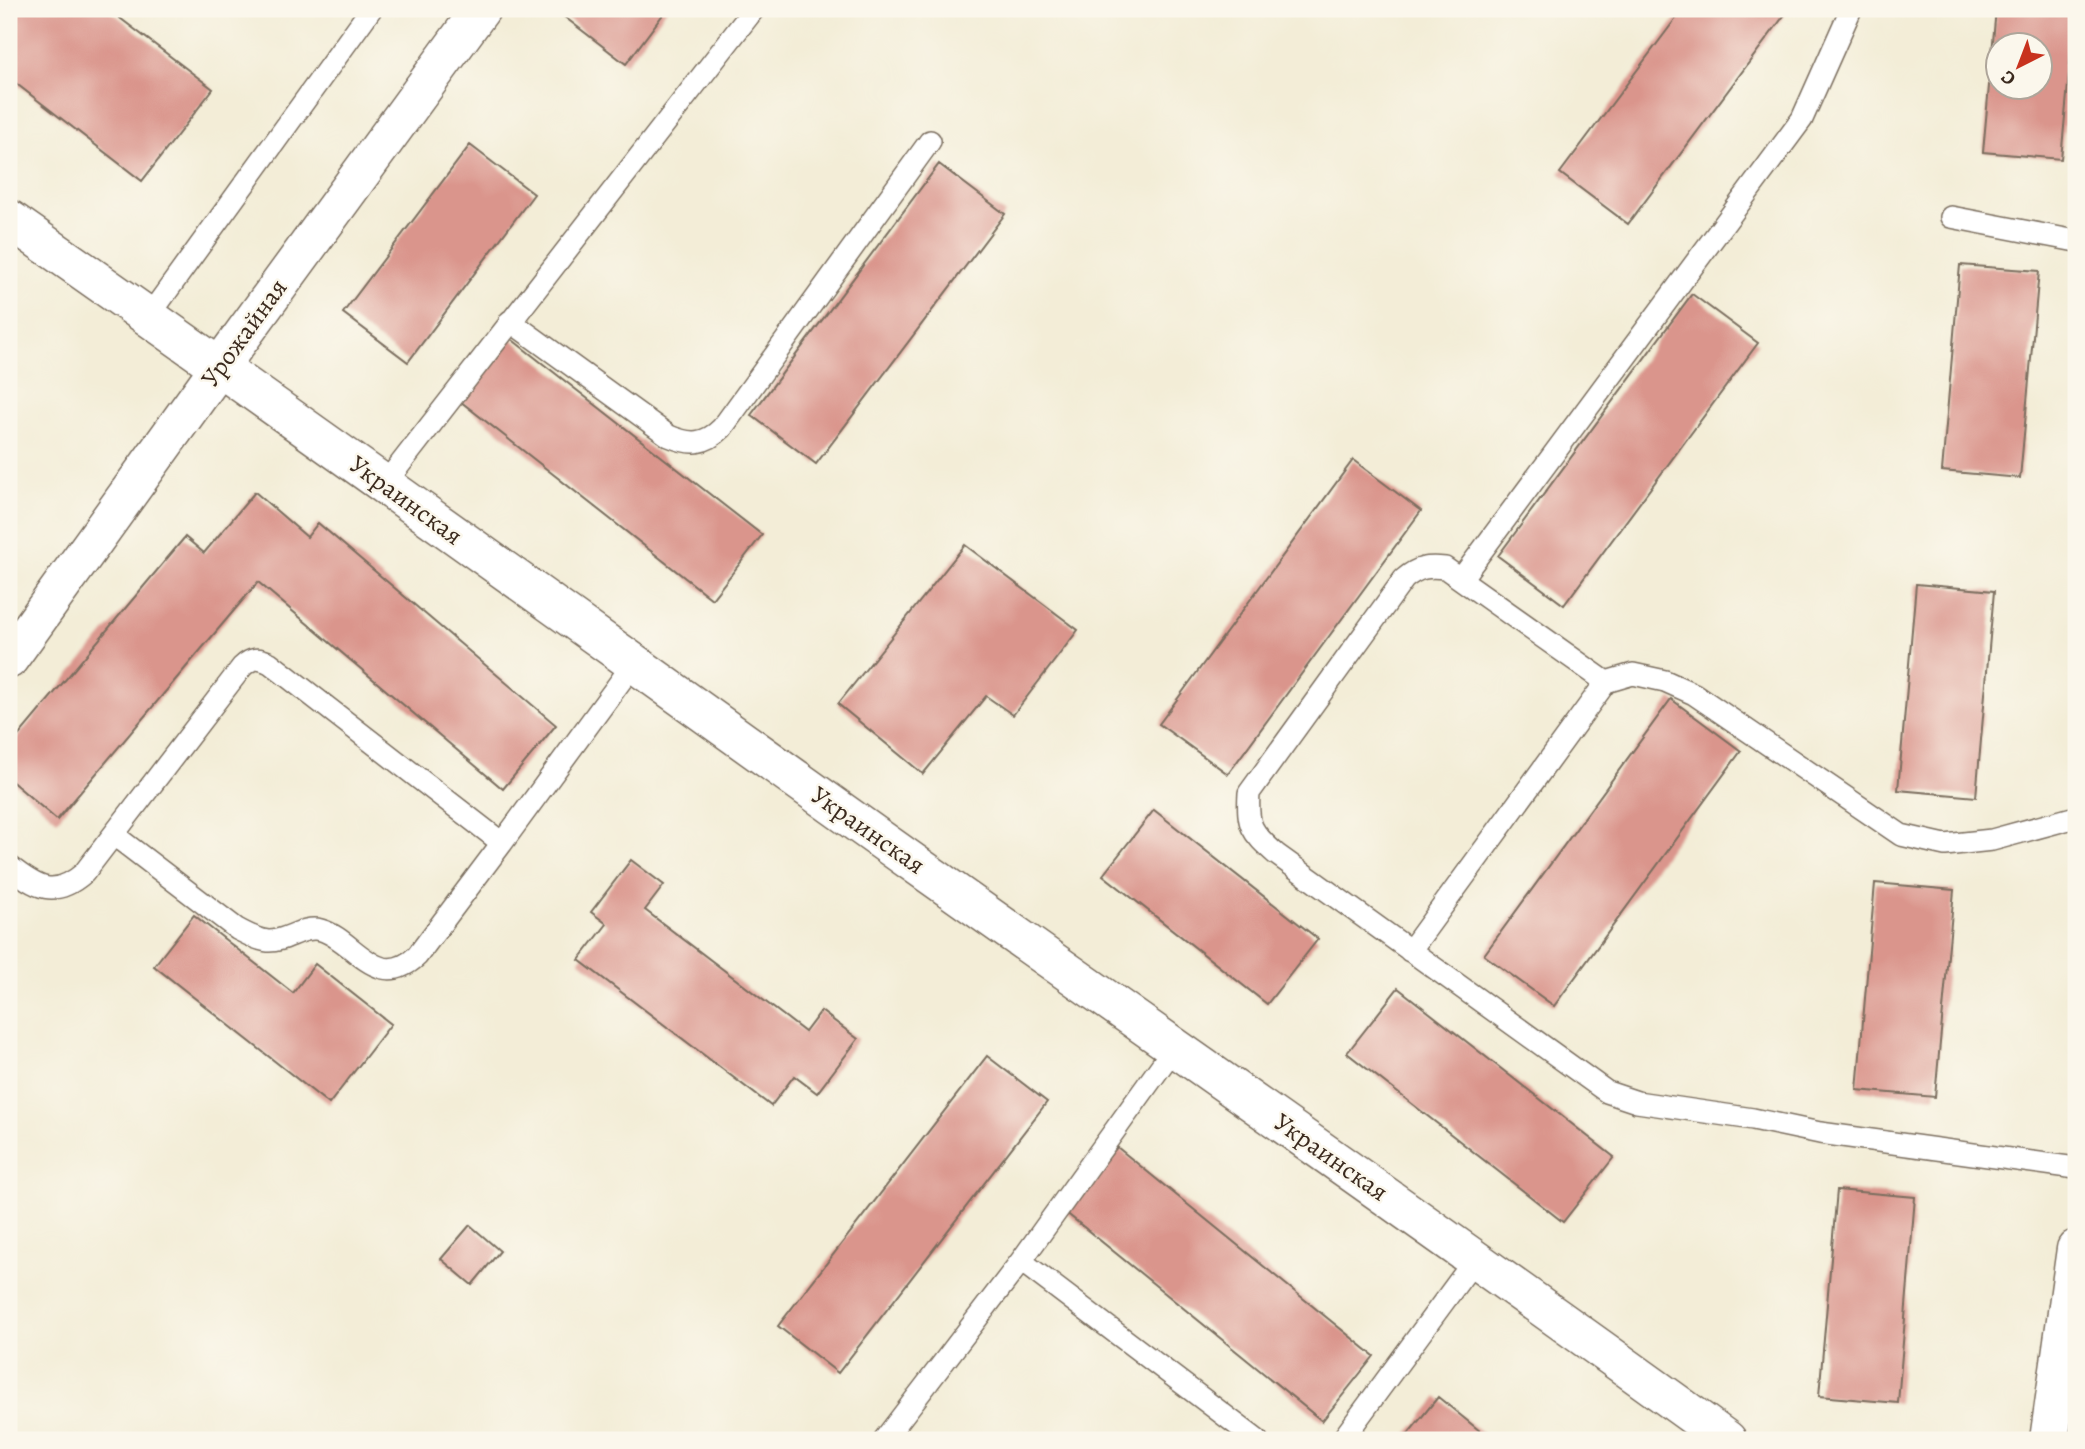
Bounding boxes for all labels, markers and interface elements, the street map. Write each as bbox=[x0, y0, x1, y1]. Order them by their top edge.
north arrow bbox=[1983, 32, 2054, 102]
text: С bbox=[1995, 64, 2021, 91]
street label: Урожайная bbox=[193, 272, 295, 394]
street label: Украинская bbox=[342, 447, 470, 553]
street label: Украинская bbox=[804, 778, 932, 882]
street label: Украинская bbox=[1267, 1105, 1395, 1209]

